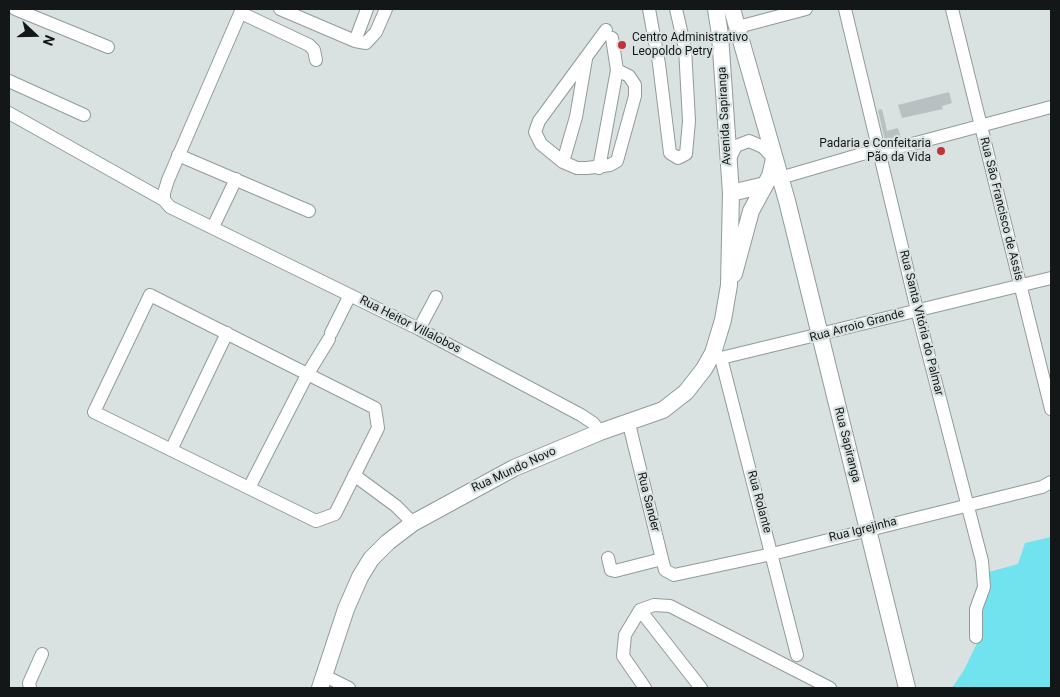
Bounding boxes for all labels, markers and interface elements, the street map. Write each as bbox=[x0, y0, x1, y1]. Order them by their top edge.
north arrow bbox=[10, 10, 60, 60]
place label: Centro Administrativo Leopoldo Petry bbox=[632, 31, 748, 59]
text: N bbox=[40, 33, 58, 48]
marker: Centro Administrativo Leopoldo Petry bbox=[616, 39, 628, 51]
street label: Avenida Sapiranga bbox=[715, 66, 735, 166]
street label: Rua São Francisco de Assis bbox=[976, 136, 1026, 282]
place label: Padaria e Confeitaria Pão da Vida bbox=[819, 137, 931, 165]
marker: Padaria e Confeitaria Pão da Vida bbox=[935, 145, 947, 157]
street label: Rua Santa Vitória do Palmar bbox=[896, 249, 946, 397]
street label: Rua Heitor Villalobos bbox=[357, 293, 463, 357]
street label: Rua Arroio Grande bbox=[808, 306, 906, 346]
street label: Rua Sapiranga bbox=[831, 406, 863, 484]
street label: Rua Mundo Novo bbox=[469, 444, 559, 496]
street label: Rua Rolante bbox=[744, 469, 774, 535]
street label: Rua Sander bbox=[634, 471, 662, 533]
street label: Rua Igrejinha bbox=[828, 515, 898, 545]

